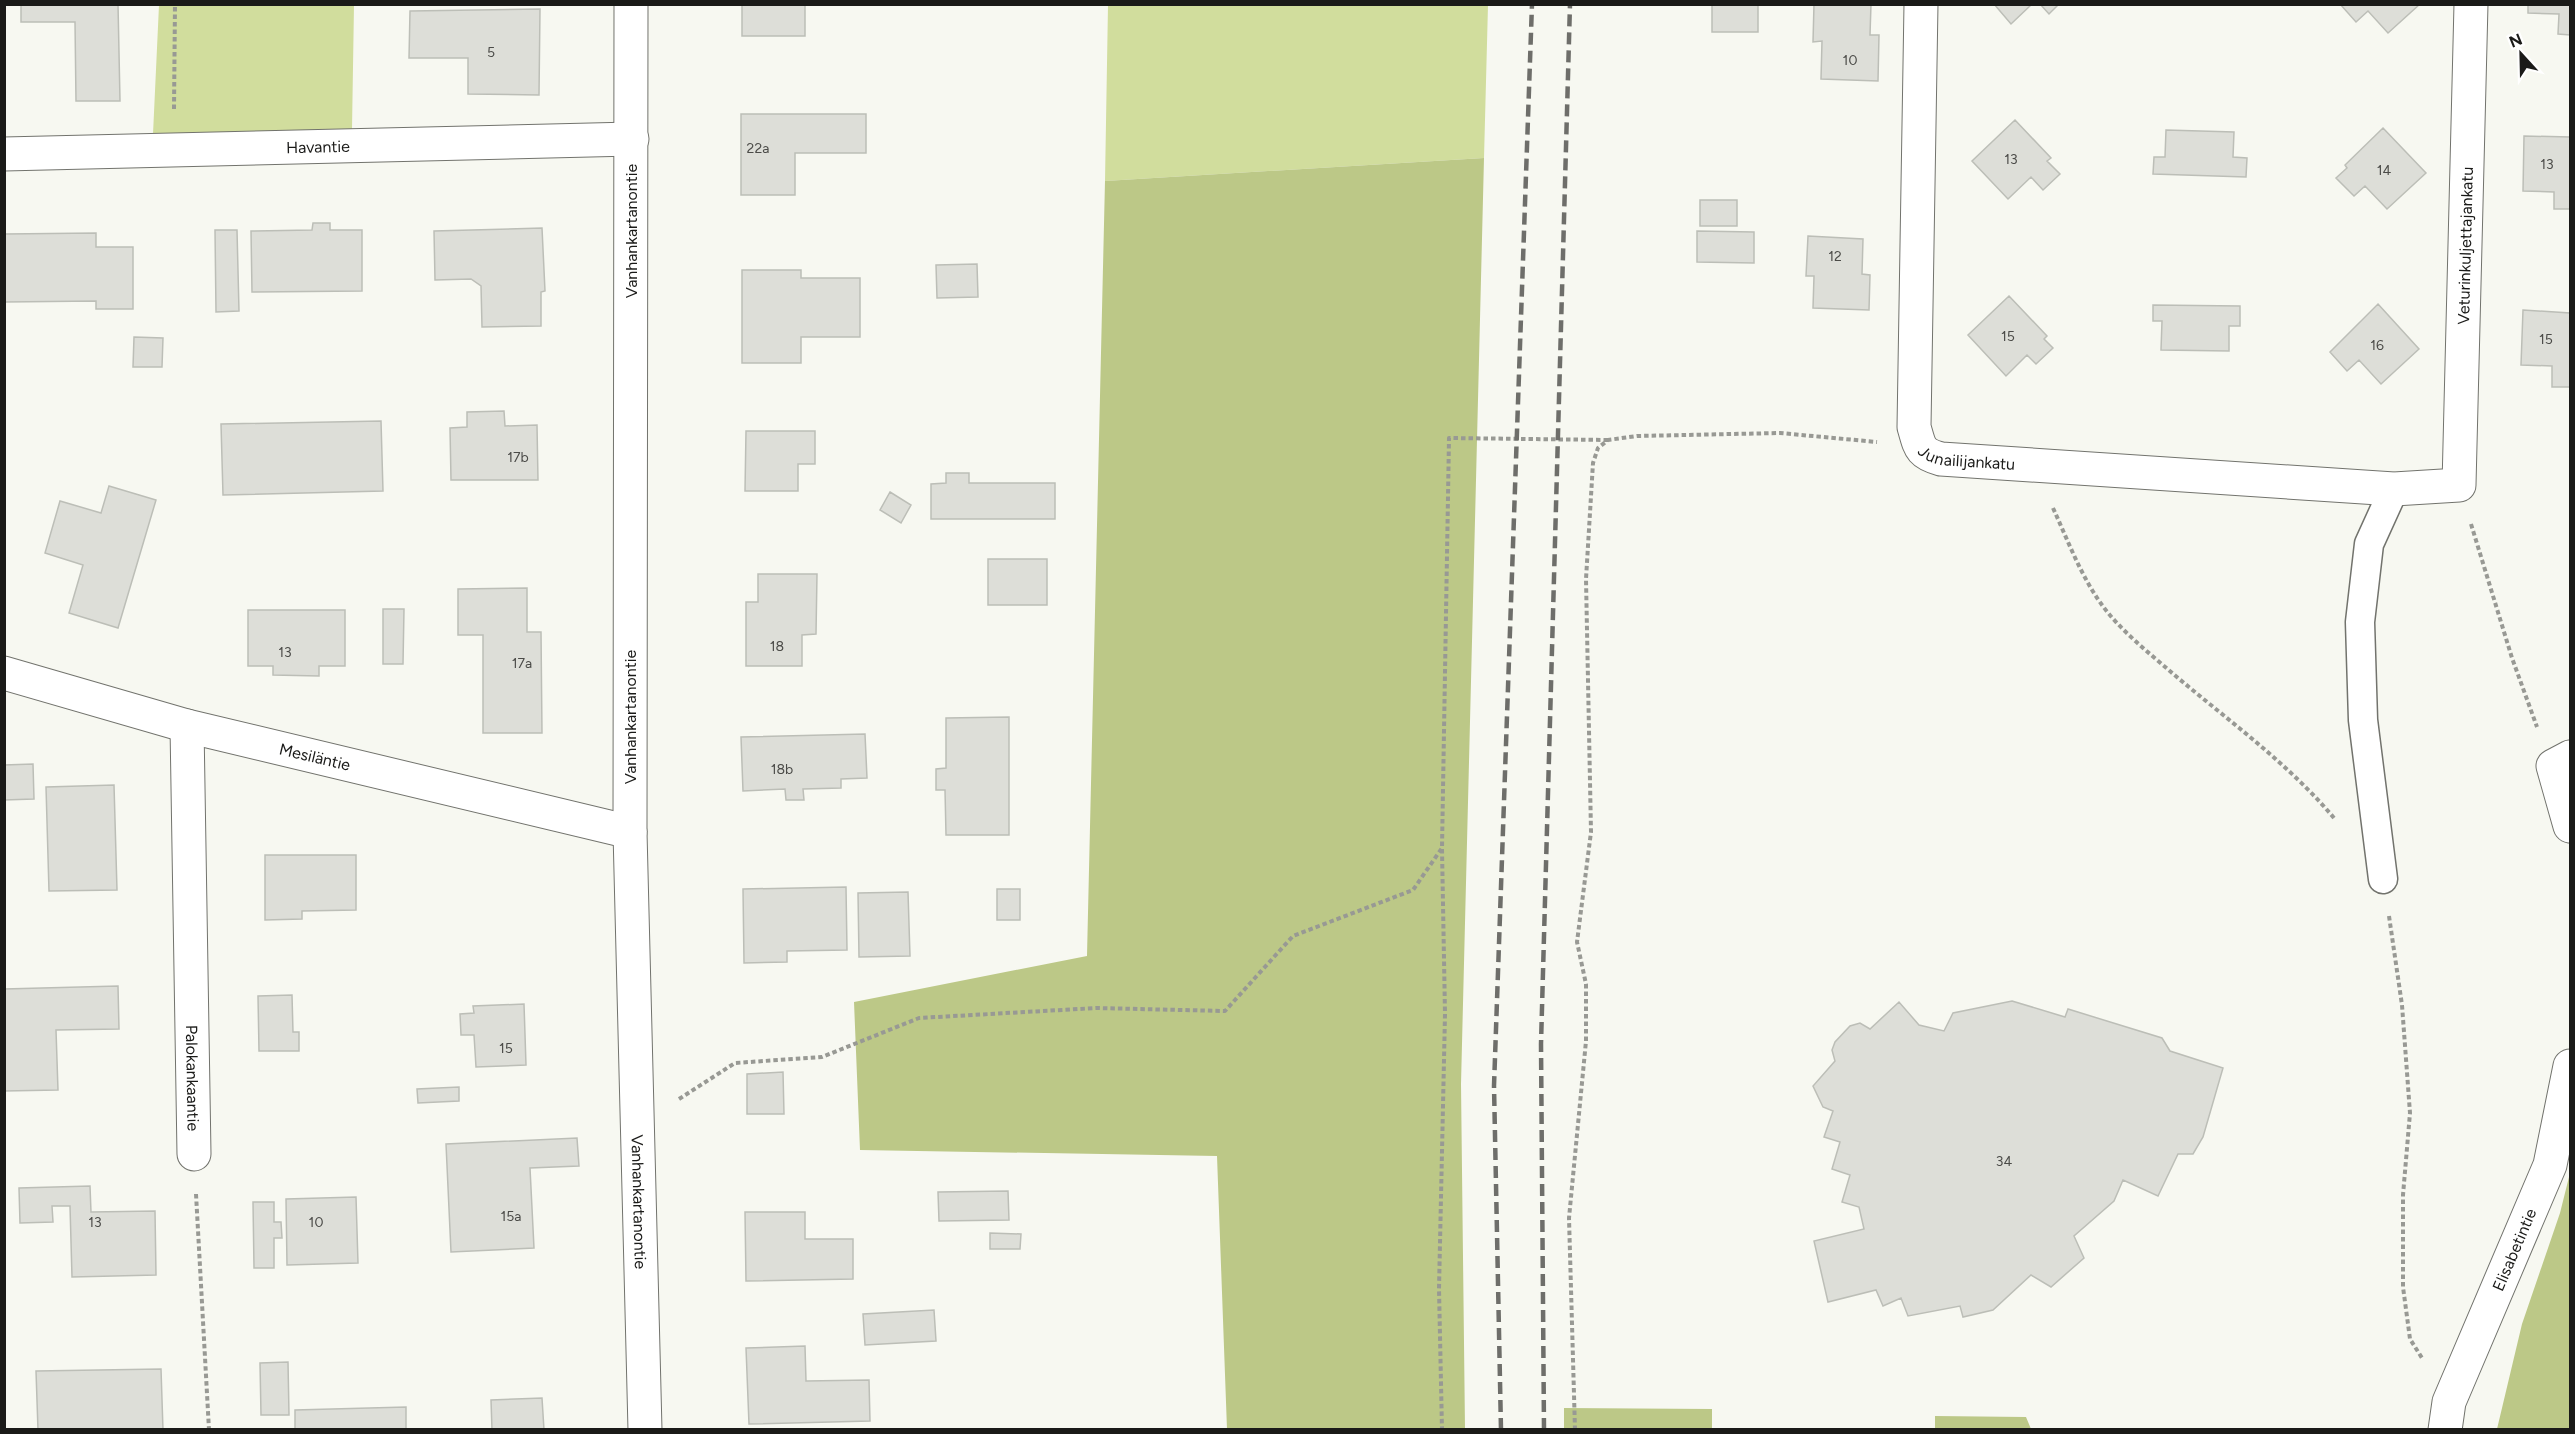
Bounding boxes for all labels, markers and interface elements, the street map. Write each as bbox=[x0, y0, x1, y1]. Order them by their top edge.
north arrow bbox=[2491, 24, 2551, 84]
text: N bbox=[2506, 29, 2525, 52]
house number: 5 bbox=[487, 44, 495, 61]
house number: 10 bbox=[1843, 52, 1857, 69]
street label: Havantie bbox=[286, 137, 350, 157]
house number: 22a bbox=[747, 140, 769, 157]
house number: 13 bbox=[2004, 151, 2018, 168]
house number: 13 bbox=[2540, 156, 2554, 173]
house number: 14 bbox=[2377, 162, 2392, 179]
street label: Vanhankartanontie bbox=[622, 163, 641, 298]
street label: Veturinkuljettajankatu bbox=[2454, 166, 2477, 325]
house number: 12 bbox=[1828, 248, 1842, 265]
house number: 15 bbox=[2001, 328, 2015, 345]
house number: 15 bbox=[2539, 331, 2553, 348]
house number: 16 bbox=[2370, 337, 2384, 354]
street label: Junailijankatu bbox=[1914, 442, 2016, 474]
house number: 17b bbox=[507, 449, 529, 466]
house number: 18 bbox=[770, 638, 784, 655]
house number: 13 bbox=[278, 644, 292, 661]
street label: Vanhankartanontie bbox=[621, 649, 640, 784]
house number: 17a bbox=[512, 655, 532, 672]
street label: Mesiläntie bbox=[277, 739, 353, 775]
house number: 18b bbox=[771, 761, 793, 778]
street label: Palokankaantie bbox=[182, 1025, 203, 1131]
house number: 15 bbox=[499, 1040, 513, 1057]
street label: Vanhankartanontie bbox=[628, 1134, 650, 1270]
house number: 34 bbox=[1996, 1153, 2012, 1170]
street label: Elisabetintie bbox=[2488, 1205, 2540, 1294]
house number: 15a bbox=[501, 1208, 521, 1225]
house number: 13 bbox=[88, 1214, 102, 1231]
house number: 10 bbox=[309, 1214, 323, 1231]

